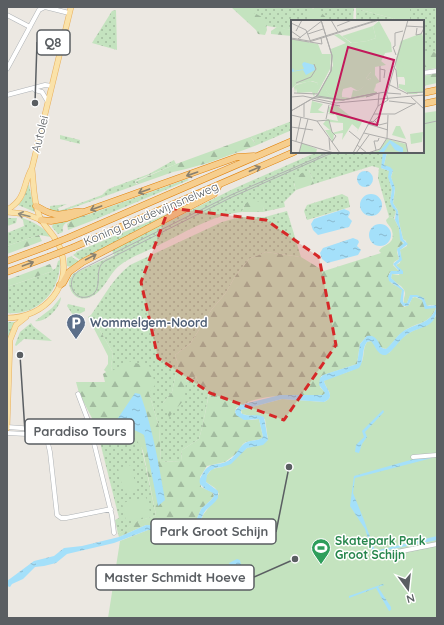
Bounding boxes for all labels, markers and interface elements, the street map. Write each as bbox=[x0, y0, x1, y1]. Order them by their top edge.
inset map bbox=[291, 20, 424, 153]
callout: Q8 bbox=[37, 30, 70, 55]
text: Q8 bbox=[45, 34, 61, 50]
street label: Autolei bbox=[28, 114, 51, 154]
one-way arrow bbox=[248, 165, 260, 173]
one-way arrow bbox=[185, 171, 198, 178]
street label: Koning Boudewijnsnelweg bbox=[81, 178, 221, 249]
one-way arrow bbox=[138, 187, 150, 195]
one-way arrow bbox=[91, 204, 103, 212]
one-way arrow bbox=[18, 210, 31, 218]
one-way arrow bbox=[85, 253, 97, 261]
one-way arrow bbox=[21, 260, 33, 268]
parking icon: Wommelgem-Noord bbox=[65, 312, 87, 340]
place label: Wommelgem-Noord bbox=[90, 315, 208, 330]
callout: Paradiso Tours bbox=[25, 419, 134, 444]
text: Paradiso Tours bbox=[33, 423, 127, 439]
callout: Park Groot Schijn bbox=[151, 519, 276, 544]
text: Park Groot Schijn bbox=[160, 523, 268, 539]
place label: Skatepark Park Groot Schijn bbox=[335, 533, 426, 562]
sports icon: Skatepark Park Groot Schijn bbox=[310, 537, 332, 565]
callout: Master Schmidt Hoeve bbox=[96, 565, 254, 590]
text: Master Schmidt Hoeve bbox=[104, 569, 246, 585]
north arrow bbox=[388, 569, 428, 609]
text: N bbox=[405, 591, 416, 606]

